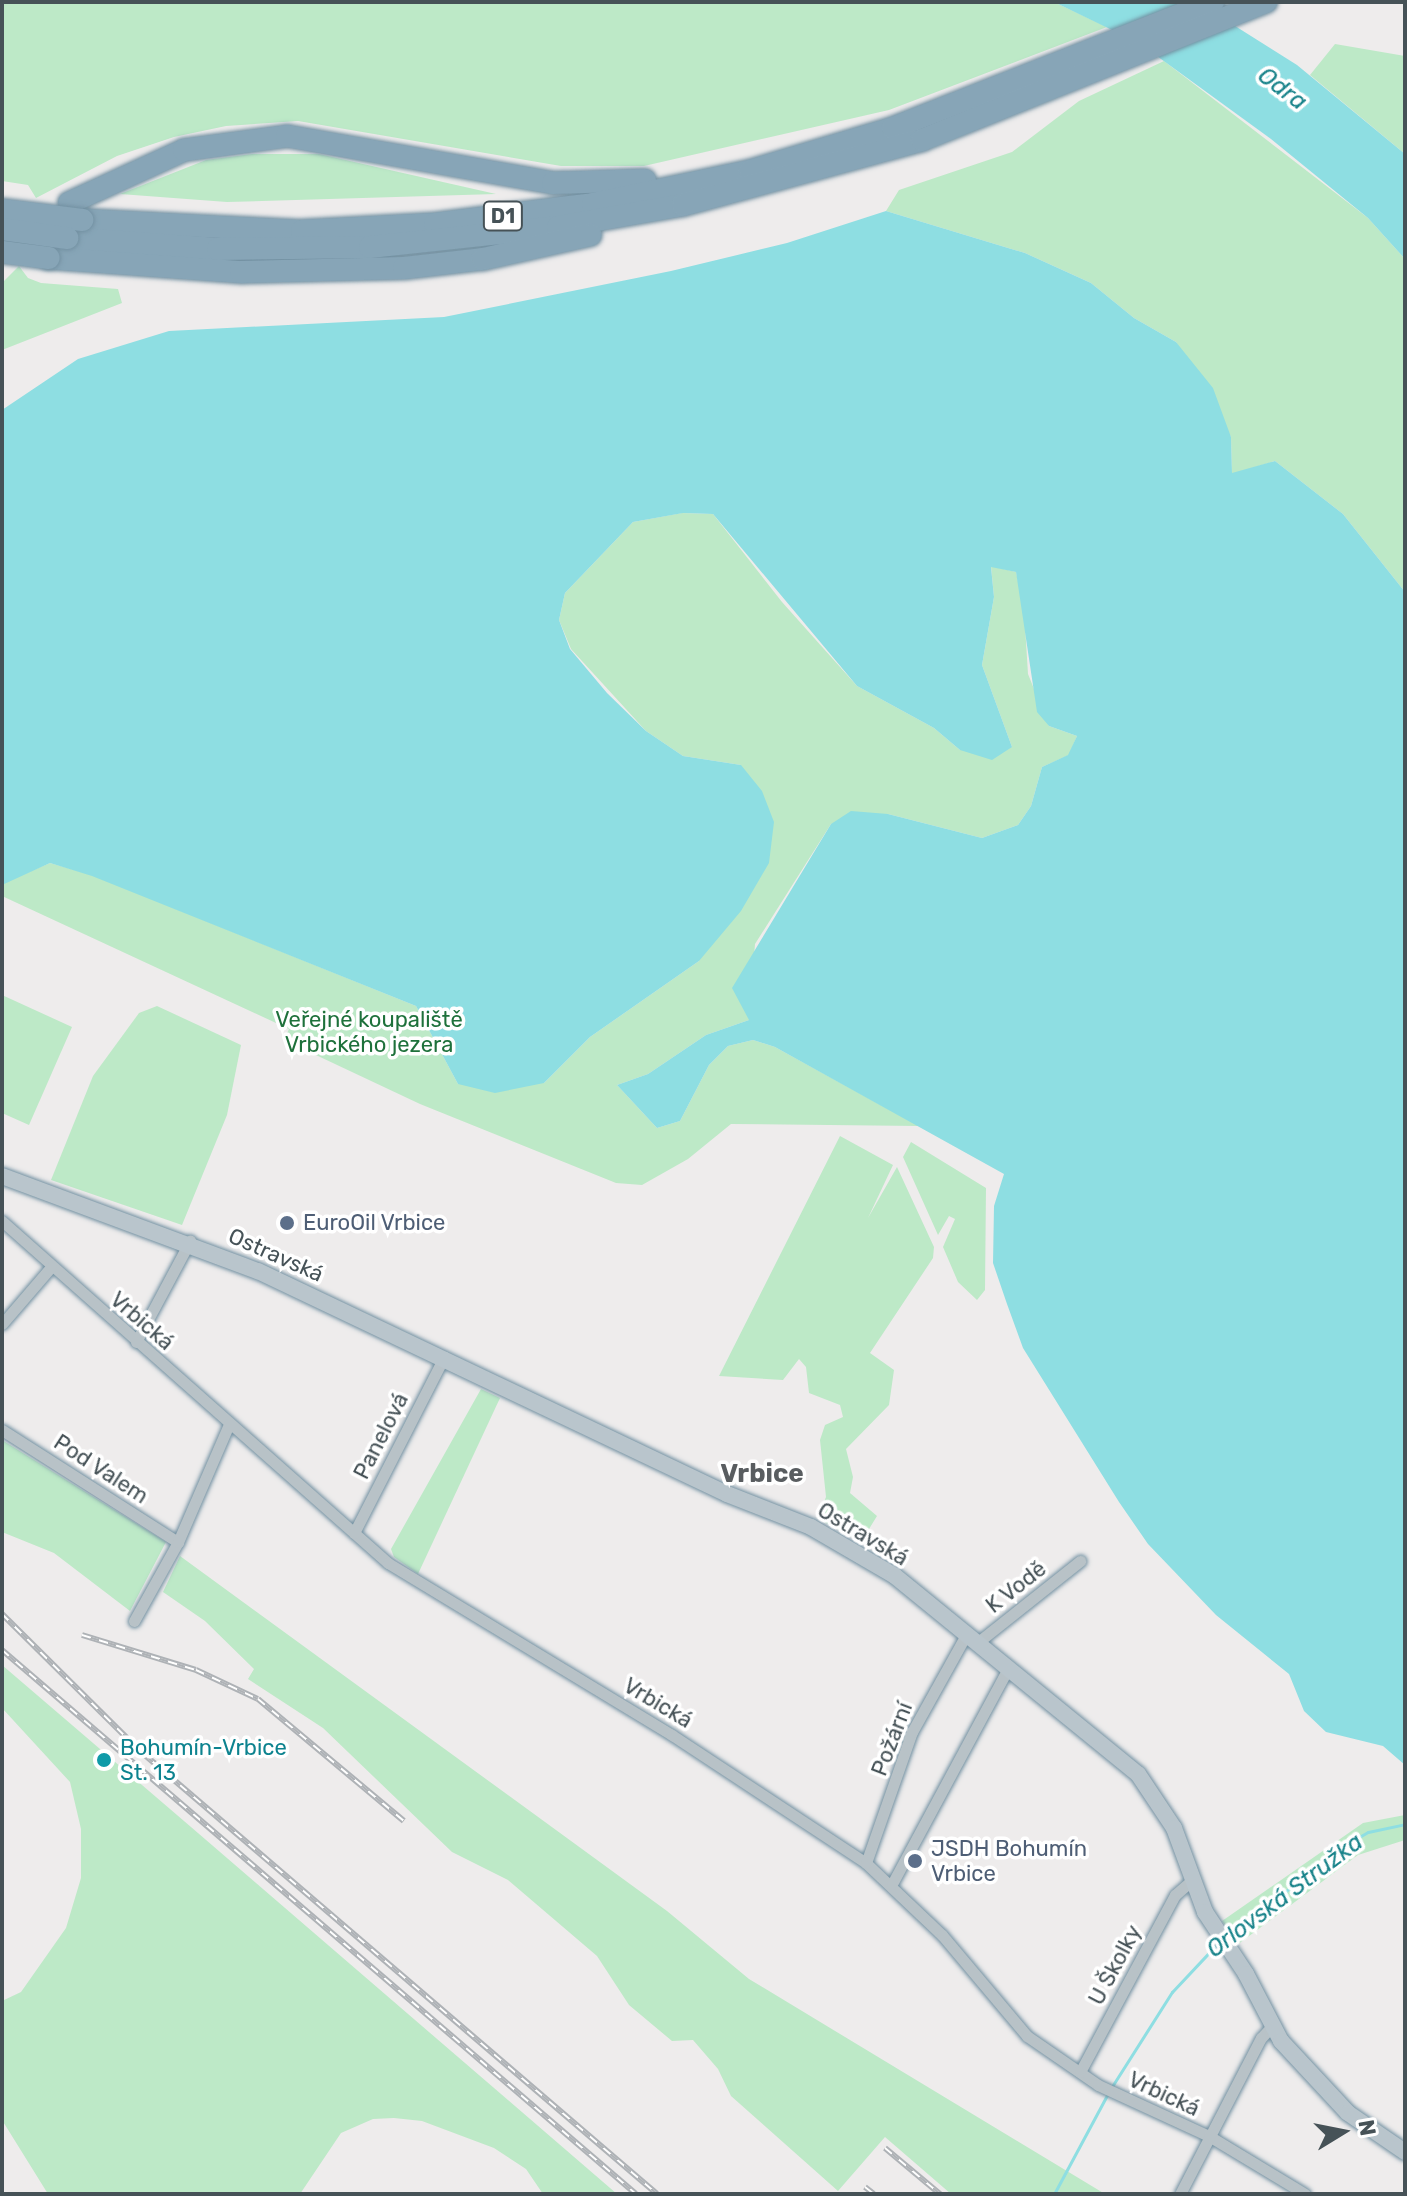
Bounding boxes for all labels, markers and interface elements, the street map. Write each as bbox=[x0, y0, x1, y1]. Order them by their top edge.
water label: Odra bbox=[1252, 61, 1312, 117]
road number: D1 bbox=[481, 200, 525, 232]
park label: Veřejné koupaliště Vrbického jezera bbox=[275, 1006, 463, 1058]
place label: EuroOil Vrbice bbox=[303, 1210, 446, 1236]
marker: EuroOil Vrbice bbox=[278, 1214, 296, 1232]
street label: Ostravská bbox=[224, 1222, 328, 1288]
street label: Vrbická bbox=[105, 1286, 179, 1356]
street label: Panelová bbox=[348, 1389, 414, 1483]
street label: Pod Valem bbox=[49, 1429, 153, 1509]
district label: Vrbice bbox=[720, 1458, 804, 1490]
street label: Ostravská bbox=[813, 1497, 913, 1571]
street label: K Vodě bbox=[980, 1555, 1052, 1619]
street label: Vrbická bbox=[619, 1672, 697, 1734]
street label: Požární bbox=[866, 1698, 918, 1780]
place label: Bohumín-Vrbice St. 13 bbox=[120, 1734, 287, 1786]
marker: Bohumín-Vrbice St. 13 bbox=[95, 1751, 113, 1769]
water label: Orlovská Stružka bbox=[1201, 1828, 1369, 1964]
place label: JSDH Bohumín Vrbice bbox=[931, 1835, 1087, 1886]
marker: JSDH Bohumín Vrbice bbox=[906, 1852, 924, 1870]
street label: U Školky bbox=[1083, 1920, 1147, 2010]
street label: Vrbická bbox=[1124, 2066, 1204, 2122]
north arrow bbox=[1303, 2092, 1383, 2172]
text: N bbox=[1352, 2118, 1382, 2138]

